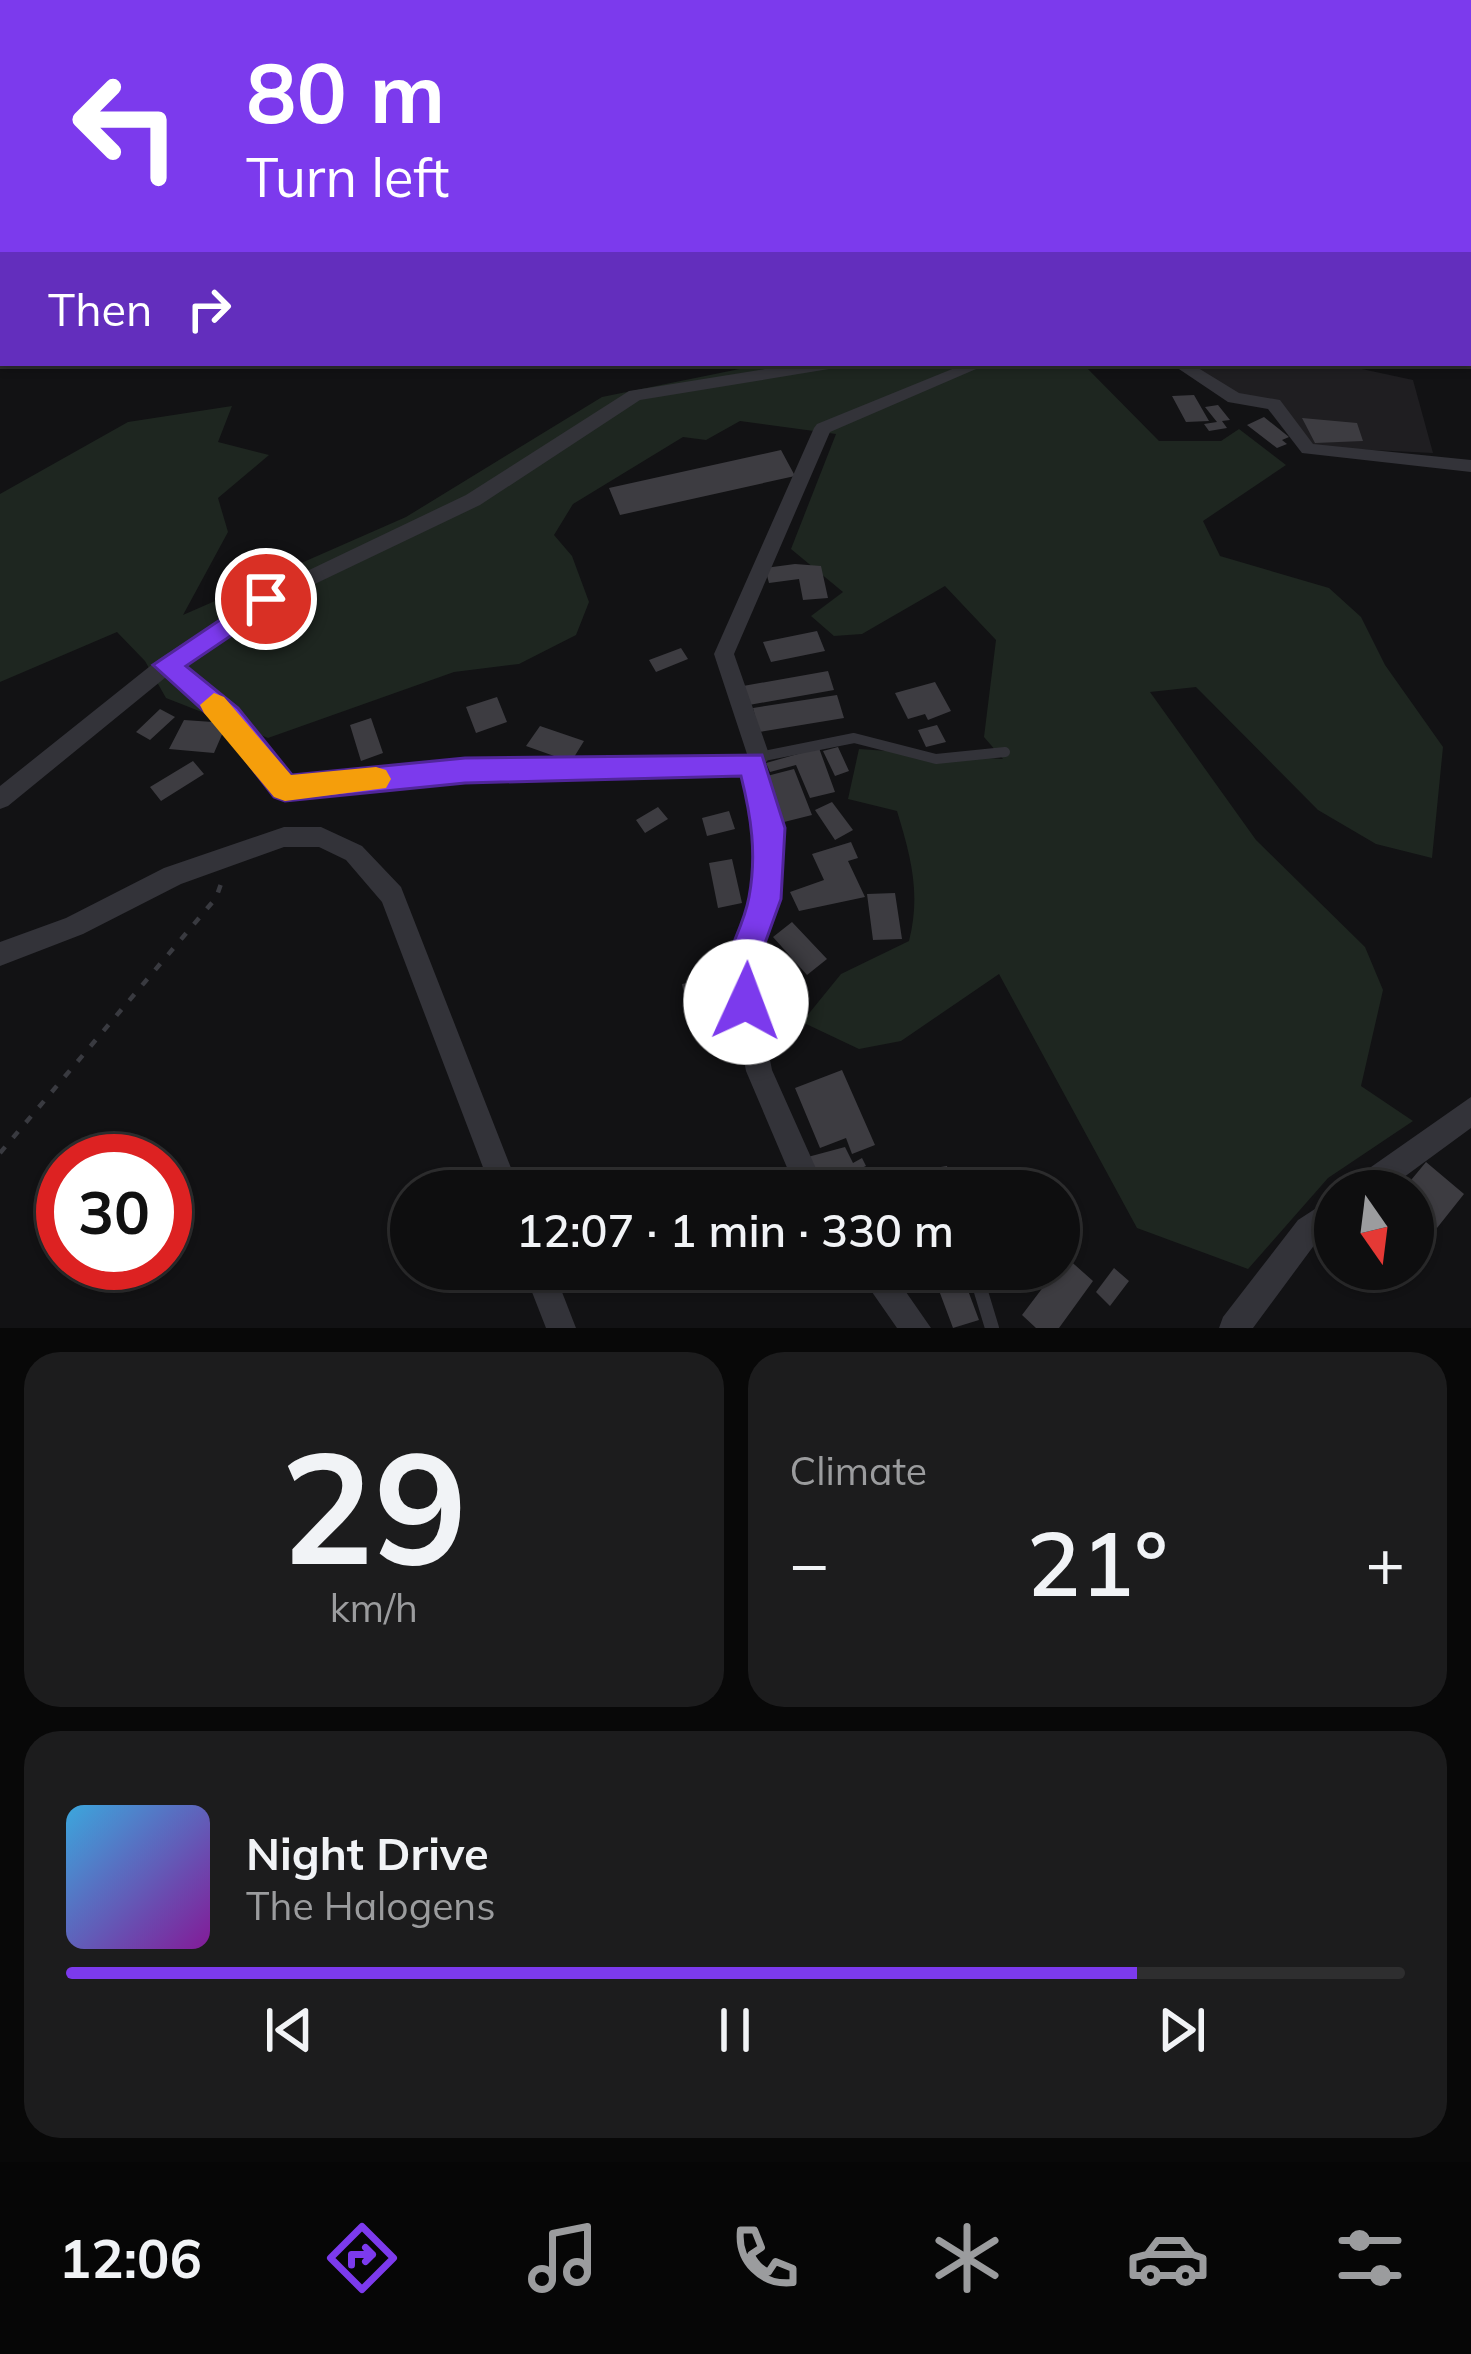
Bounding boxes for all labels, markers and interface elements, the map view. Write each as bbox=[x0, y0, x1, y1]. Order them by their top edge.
text: 80 m bbox=[246, 39, 445, 144]
icon: left bbox=[48, 48, 204, 204]
text: Turn left bbox=[246, 143, 449, 211]
icon: right bbox=[176, 276, 242, 342]
text: Then bbox=[48, 281, 152, 337]
pin bbox=[215, 548, 317, 650]
icon: arrive bbox=[233, 566, 299, 632]
position arrow bbox=[683, 939, 809, 1065]
speed limit sign: 30 bbox=[36, 1134, 192, 1290]
north arrow bbox=[1314, 1170, 1434, 1290]
map controls bbox=[1314, 1170, 1434, 1290]
text: 12:07 · 1 min · 330 m bbox=[516, 1202, 954, 1258]
text: 29 bbox=[280, 1407, 467, 1603]
text: Climate bbox=[790, 1446, 927, 1495]
text: 21° bbox=[1026, 1506, 1168, 1619]
text: − bbox=[790, 1521, 829, 1604]
text: + bbox=[1365, 1521, 1405, 1604]
text: km/h bbox=[330, 1583, 418, 1632]
text: Night Drive bbox=[246, 1825, 489, 1881]
text: The Halogens bbox=[246, 1881, 496, 1930]
icon: previous bbox=[256, 1997, 322, 2063]
icon: pause bbox=[702, 1997, 768, 2063]
icon: next bbox=[1149, 1997, 1215, 2063]
icon: directions bbox=[320, 2216, 404, 2300]
icon: music bbox=[521, 2216, 605, 2300]
icon: phone bbox=[723, 2216, 807, 2300]
icon: climate bbox=[925, 2216, 1009, 2300]
icon: car bbox=[1126, 2216, 1210, 2300]
icon: filters bbox=[1328, 2216, 1412, 2300]
text: 12:06 bbox=[59, 2224, 202, 2292]

